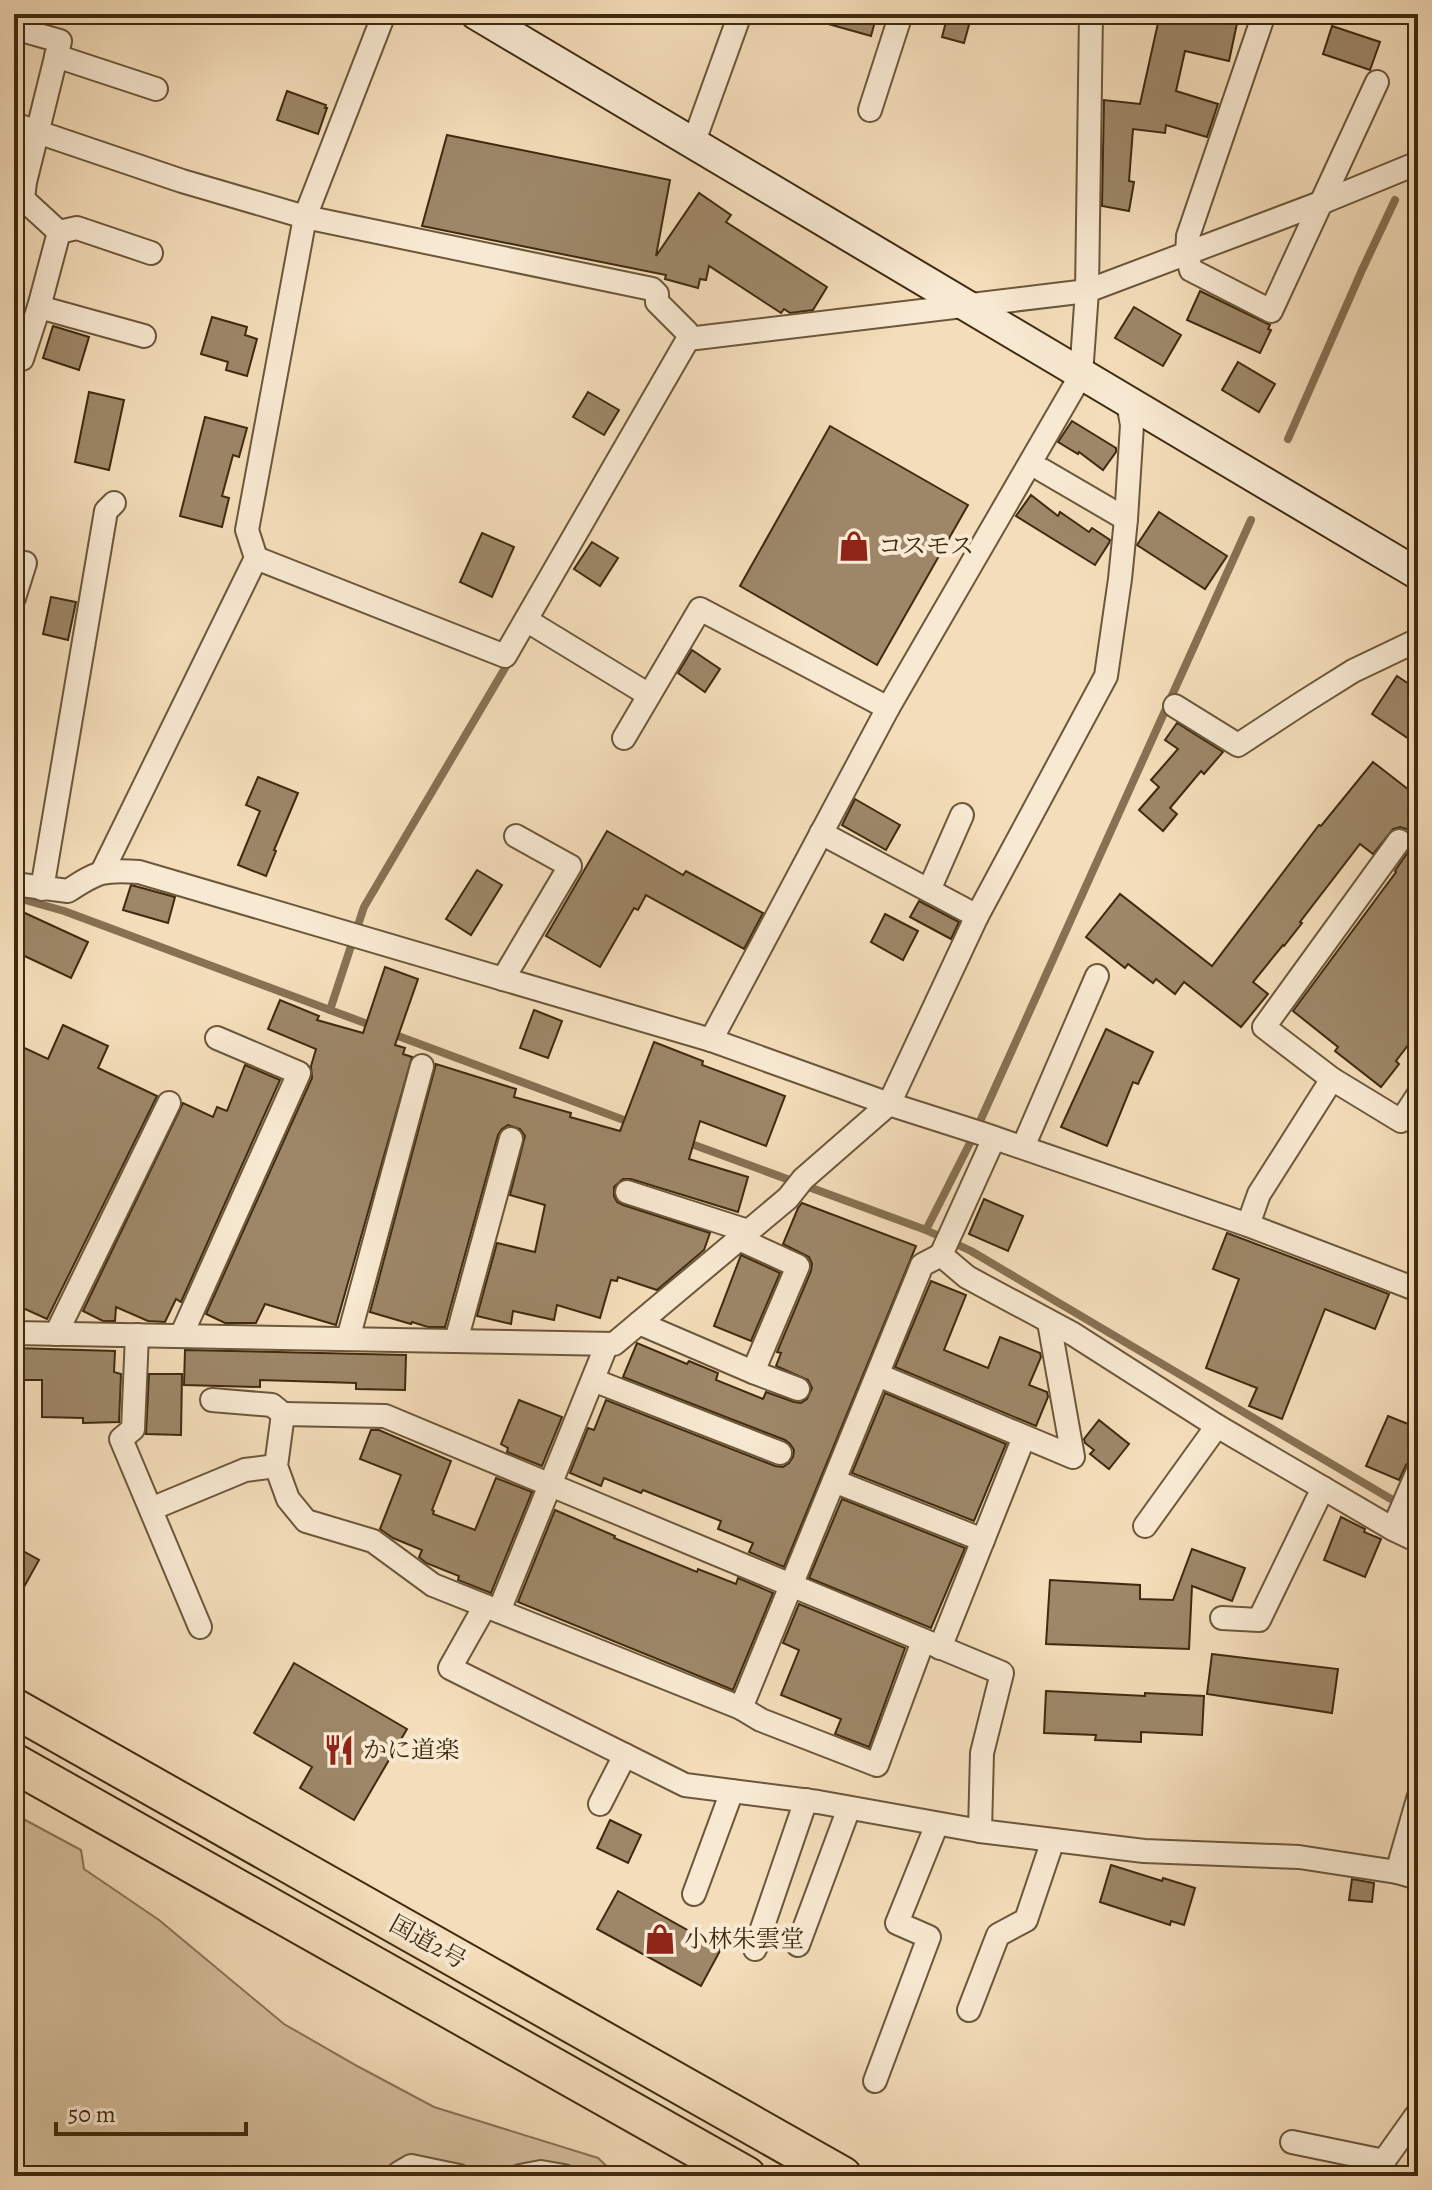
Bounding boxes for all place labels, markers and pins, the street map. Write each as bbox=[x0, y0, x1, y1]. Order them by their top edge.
shop icon: コスモス bbox=[837, 529, 871, 563]
place label: コスモス bbox=[878, 530, 974, 562]
restaurant icon: かに道楽 bbox=[322, 1733, 356, 1767]
place label: かに道楽 bbox=[363, 1734, 459, 1766]
shop icon: 小林朱雲堂 bbox=[643, 1922, 677, 1956]
place label: 小林朱雲堂 bbox=[684, 1923, 804, 1955]

